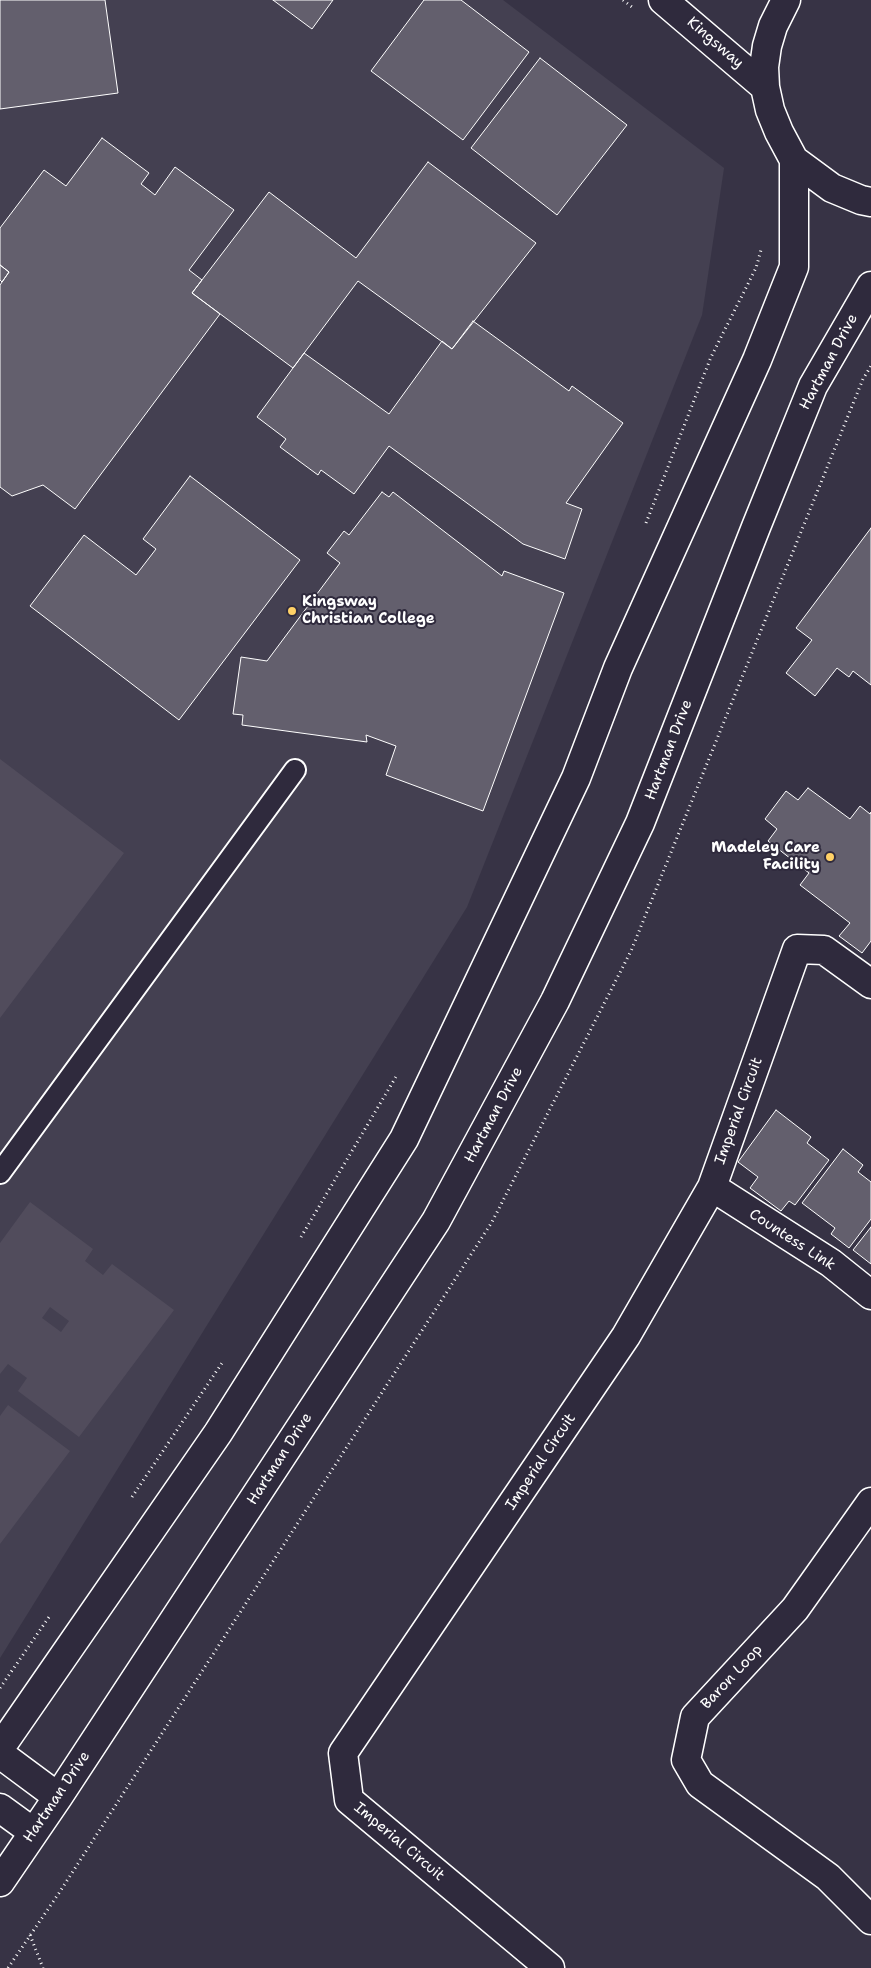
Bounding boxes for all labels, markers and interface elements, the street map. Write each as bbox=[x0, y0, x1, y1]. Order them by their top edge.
street label: Kingsway bbox=[683, 13, 747, 73]
street label: Hartman Drive bbox=[796, 311, 862, 413]
place label: Kingsway Christian College bbox=[302, 593, 435, 628]
marker: Kingsway Christian College bbox=[286, 605, 298, 617]
street label: Hartman Drive bbox=[642, 697, 696, 803]
place label: Madeley Care Facility bbox=[711, 839, 820, 874]
marker: Madeley Care Facility bbox=[824, 851, 836, 863]
street label: Imperial Circuit bbox=[711, 1055, 767, 1167]
street label: Hartman Drive bbox=[461, 1064, 527, 1166]
street label: Countess Link bbox=[745, 1205, 839, 1275]
street label: Hartman Drive bbox=[244, 1410, 316, 1508]
street label: Imperial Circuit bbox=[502, 1410, 580, 1514]
street label: Baron Loop bbox=[697, 1641, 767, 1713]
street label: Hartman Drive bbox=[20, 1748, 94, 1846]
street label: Imperial Circuit bbox=[350, 1799, 448, 1885]

